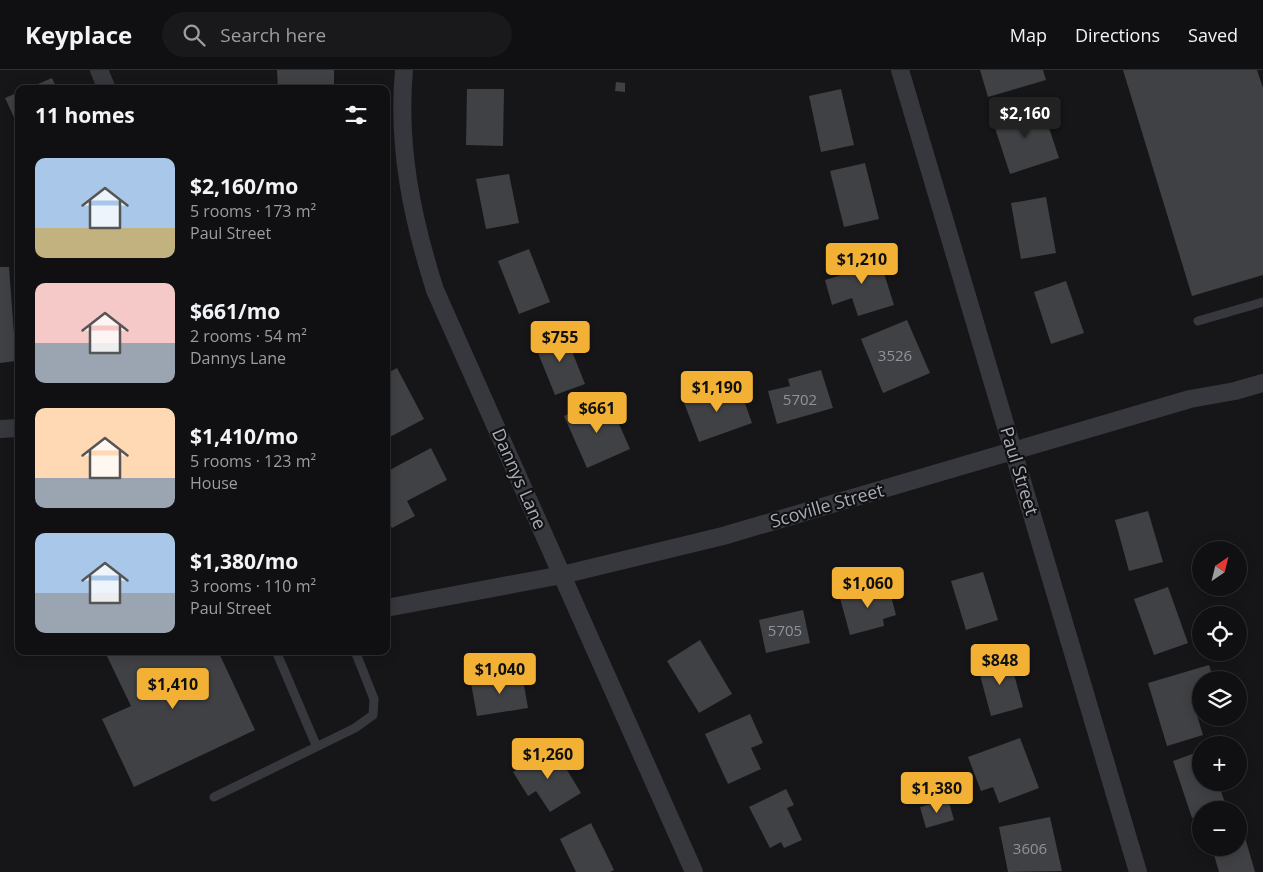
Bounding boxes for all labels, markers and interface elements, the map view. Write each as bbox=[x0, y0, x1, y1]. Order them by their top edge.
search box bbox=[162, 12, 512, 57]
text: Keyplace bbox=[25, 18, 132, 51]
icon: search bbox=[180, 21, 208, 49]
text: Search here bbox=[220, 22, 326, 48]
text: Map bbox=[1010, 23, 1047, 47]
text: Directions bbox=[1075, 23, 1160, 47]
text: Saved bbox=[1188, 23, 1238, 47]
pin: $2,160 bbox=[984, 97, 1066, 139]
text: 11 homes bbox=[35, 101, 135, 129]
icon: filters bbox=[342, 101, 370, 129]
text: $2,160 bbox=[1000, 102, 1050, 124]
text: $2,160/mo bbox=[190, 172, 298, 200]
icon: home bbox=[75, 178, 135, 238]
text: 5 rooms · 173 m² bbox=[190, 200, 316, 222]
text: Paul Street bbox=[190, 222, 271, 244]
pin: $1,210 bbox=[821, 242, 903, 285]
text: $1,210 bbox=[837, 248, 887, 270]
text: $661/mo bbox=[190, 297, 280, 325]
icon: home bbox=[75, 303, 135, 363]
pin: $755 bbox=[530, 320, 590, 363]
text: 2 rooms · 54 m² bbox=[190, 325, 307, 347]
text: $755 bbox=[542, 326, 578, 348]
house number: 3526 bbox=[878, 345, 912, 365]
text: Dannys Lane bbox=[190, 347, 286, 369]
pin: $1,190 bbox=[676, 370, 758, 413]
text: $1,190 bbox=[692, 376, 742, 398]
house number: 5702 bbox=[783, 389, 817, 409]
pin: $661 bbox=[567, 392, 627, 434]
text: $661 bbox=[579, 397, 615, 419]
text: $1,410/mo bbox=[190, 422, 298, 450]
street label: Dannys Lane bbox=[487, 424, 553, 533]
street label: Paul Street bbox=[995, 424, 1045, 518]
icon: home bbox=[75, 428, 135, 488]
text: 5 rooms · 123 m² bbox=[190, 450, 316, 472]
text: House bbox=[190, 472, 238, 494]
street label: Scoville Street bbox=[767, 477, 886, 533]
north arrow bbox=[1192, 541, 1248, 596]
map controls bbox=[1192, 541, 1247, 856]
text: $1,380/mo bbox=[190, 547, 298, 575]
icon: home bbox=[75, 553, 135, 613]
pin: $1,060 bbox=[827, 566, 909, 609]
text: $1,060 bbox=[843, 572, 893, 594]
text: 3 rooms · 110 m² bbox=[190, 575, 316, 597]
text: Paul Street bbox=[190, 597, 271, 619]
button: locate bbox=[1192, 606, 1247, 661]
house number: 5705 bbox=[768, 620, 802, 640]
pin: $848 bbox=[970, 644, 1030, 686]
text: $848 bbox=[982, 649, 1018, 671]
pin: $1,040 bbox=[459, 652, 541, 695]
text: $1,040 bbox=[475, 658, 525, 680]
pin: $1,410 bbox=[132, 668, 214, 710]
button: layers bbox=[1192, 671, 1247, 726]
text: $1,410 bbox=[148, 673, 198, 695]
button: + bbox=[1192, 736, 1247, 791]
pin: $1,260 bbox=[507, 738, 589, 780]
text: $1,260 bbox=[523, 743, 573, 765]
pin: $1,380 bbox=[896, 772, 978, 814]
text: $1,380 bbox=[912, 777, 962, 799]
button: − bbox=[1192, 801, 1247, 856]
house number: 3606 bbox=[1013, 838, 1047, 858]

